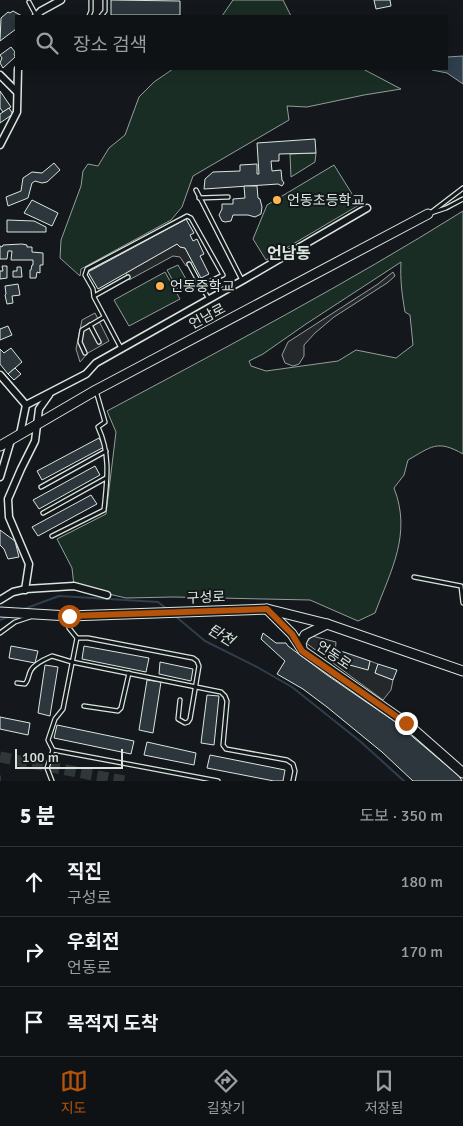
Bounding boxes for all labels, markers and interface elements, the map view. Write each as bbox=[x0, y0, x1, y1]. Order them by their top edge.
search box bbox=[15, 15, 448, 70]
icon: search bbox=[33, 29, 61, 57]
text: 장소 검색 bbox=[73, 33, 147, 57]
place label: 언동초등학교 bbox=[287, 192, 364, 209]
marker: 언동초등학교 bbox=[271, 194, 283, 206]
district label: 언남동 bbox=[267, 244, 311, 264]
place label: 언동중학교 bbox=[170, 278, 235, 295]
marker: 언동중학교 bbox=[154, 280, 166, 292]
street label: 언남로 bbox=[186, 300, 228, 333]
street label: 구성로 bbox=[186, 588, 226, 607]
route start bbox=[58, 605, 81, 628]
water label: 탄천 bbox=[205, 620, 239, 651]
street label: 언동로 bbox=[313, 638, 355, 673]
route end bbox=[395, 712, 418, 735]
scale bar bbox=[15, 746, 122, 769]
text: 100 m bbox=[22, 749, 59, 766]
text: 5 분 bbox=[20, 803, 55, 829]
text: 도보 · 350 m bbox=[359, 806, 443, 826]
text: 직진 bbox=[67, 860, 102, 884]
icon: ahead bbox=[20, 868, 48, 896]
text: 180 m bbox=[401, 872, 443, 892]
text: 구성로 bbox=[67, 888, 111, 908]
text: 우회전 bbox=[67, 930, 119, 954]
icon: right bbox=[20, 938, 48, 966]
text: 170 m bbox=[401, 942, 443, 962]
text: 언동로 bbox=[67, 958, 111, 978]
icon: arrive bbox=[20, 1008, 48, 1036]
text: 목적지 도착 bbox=[67, 1012, 159, 1036]
tab: 지도 bbox=[60, 1067, 88, 1117]
tab: 길찾기 bbox=[207, 1067, 245, 1117]
tab: 저장됨 bbox=[365, 1067, 403, 1117]

